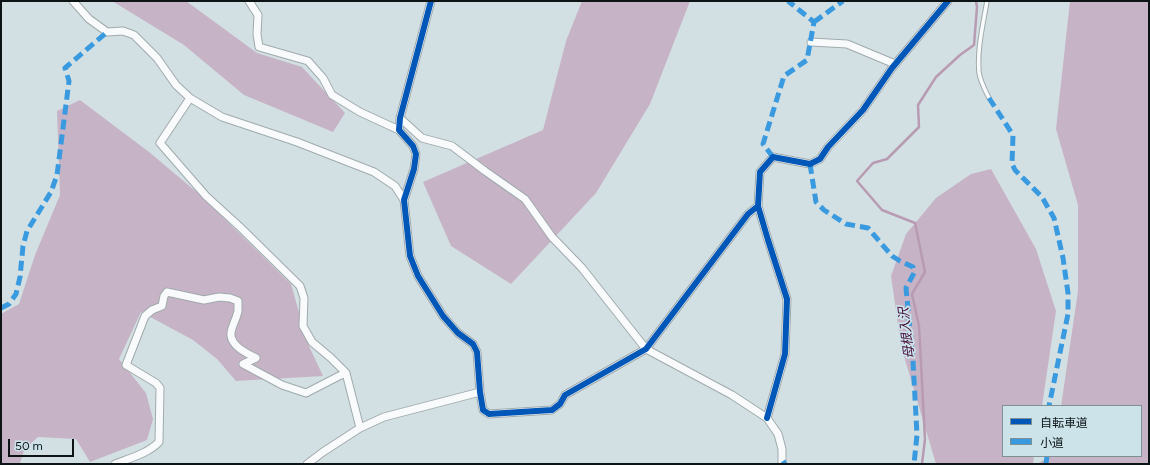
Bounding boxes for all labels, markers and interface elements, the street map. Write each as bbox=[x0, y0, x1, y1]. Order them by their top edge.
water label: 母根入沢 bbox=[896, 306, 918, 360]
legend bbox=[1002, 405, 1142, 457]
text: 自転車道 bbox=[1040, 416, 1088, 430]
scale bar bbox=[10, 431, 76, 457]
text: 小道 bbox=[1040, 436, 1064, 450]
text: 50 m bbox=[15, 439, 43, 453]

